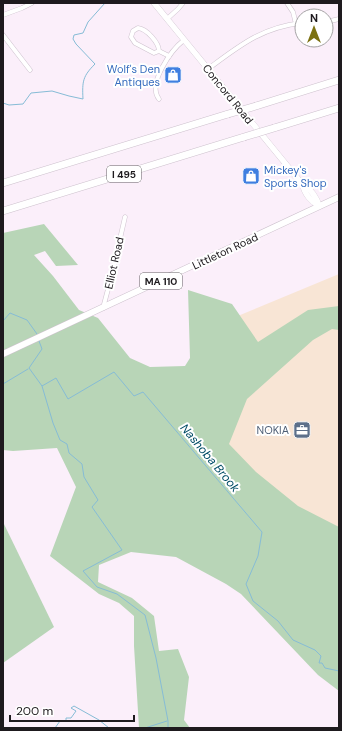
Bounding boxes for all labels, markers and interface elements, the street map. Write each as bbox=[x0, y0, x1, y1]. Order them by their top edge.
north arrow bbox=[294, 8, 334, 48]
text: N bbox=[310, 11, 318, 25]
street label: Concord Road bbox=[200, 61, 256, 127]
place label: Wolf's Den Antiques bbox=[107, 62, 160, 89]
shop icon: Wolf's Den Antiques bbox=[163, 65, 183, 85]
place label: Mickey's Sports Shop bbox=[264, 163, 327, 190]
road number: I 495 bbox=[107, 166, 141, 182]
shop icon: Mickey's Sports Shop bbox=[241, 166, 261, 186]
street label: Littleton Road bbox=[190, 230, 260, 272]
street label: Elliot Road bbox=[101, 236, 127, 290]
road number: MA 110 bbox=[140, 273, 182, 289]
office icon: NOKIA bbox=[292, 420, 312, 440]
water label: Nashoba Brook bbox=[177, 421, 244, 496]
place label: NOKIA bbox=[257, 423, 289, 437]
scale bar bbox=[10, 697, 134, 723]
text: 200 m bbox=[16, 703, 53, 719]

